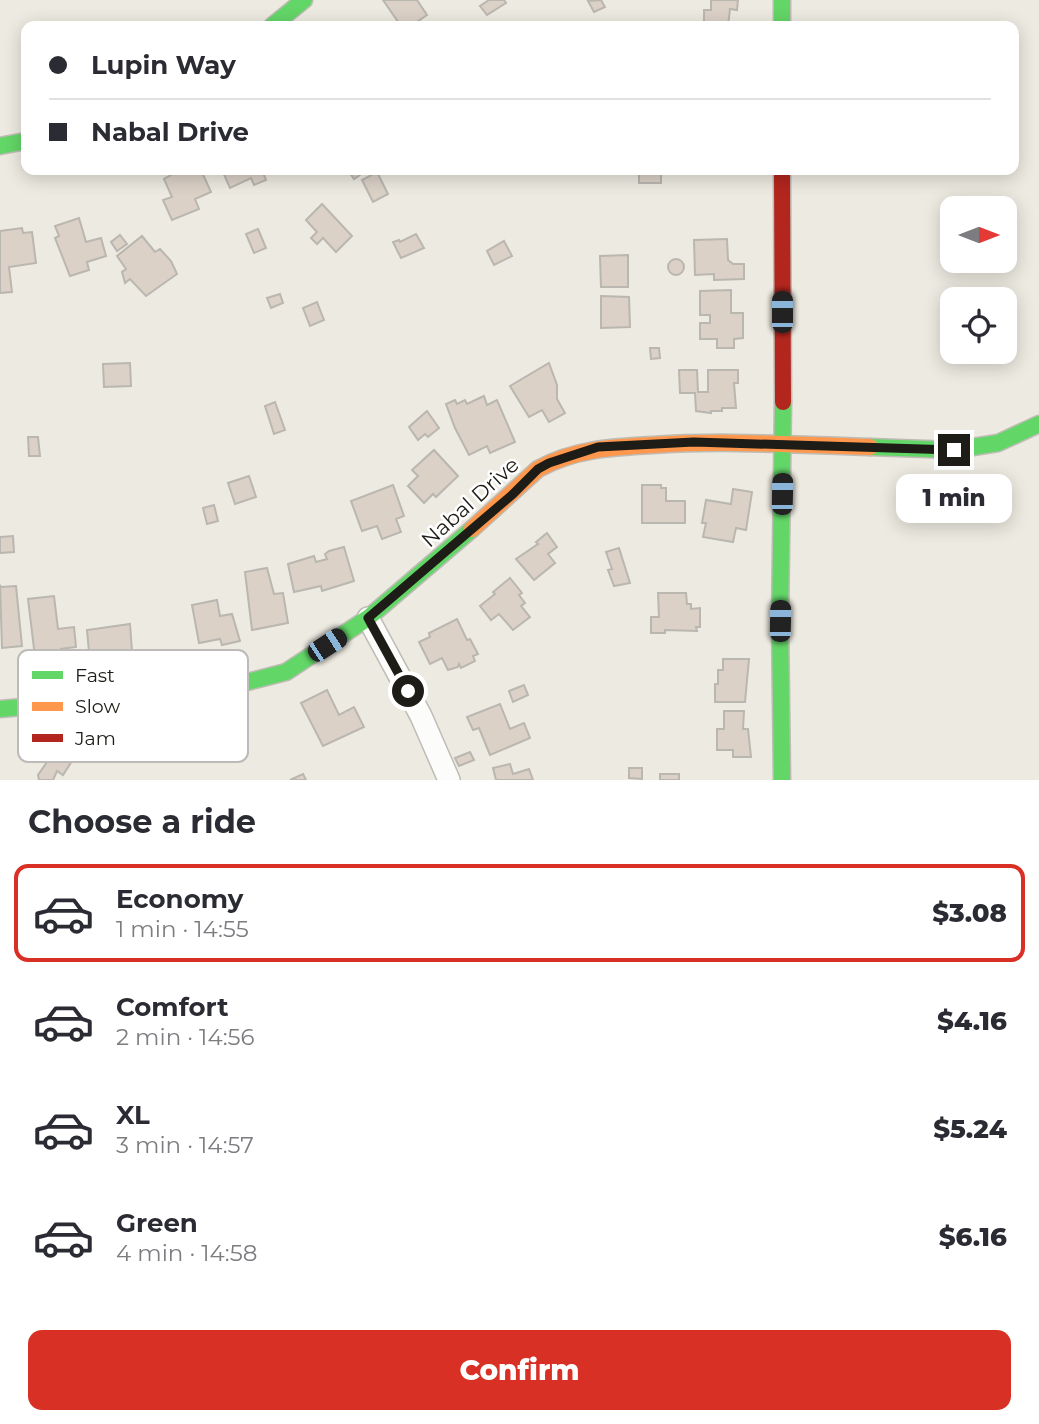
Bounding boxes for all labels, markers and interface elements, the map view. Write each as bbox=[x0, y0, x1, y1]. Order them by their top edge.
text: Lupin Way bbox=[91, 49, 236, 81]
text: Nabal Drive bbox=[91, 116, 249, 148]
north arrow bbox=[940, 196, 1017, 273]
map controls bbox=[940, 196, 1017, 364]
button: locate bbox=[940, 287, 1017, 364]
car bbox=[772, 291, 793, 333]
route end bbox=[938, 434, 970, 466]
street label: Nabal Drive bbox=[416, 452, 524, 552]
car bbox=[772, 473, 793, 515]
callout: 1 min bbox=[896, 475, 1012, 524]
text: 1 min bbox=[922, 484, 986, 512]
car bbox=[770, 600, 791, 642]
car bbox=[304, 625, 351, 665]
legend bbox=[18, 650, 248, 762]
text: Fast bbox=[75, 664, 115, 687]
route start bbox=[392, 675, 424, 707]
text: Slow bbox=[75, 695, 120, 718]
text: Jam bbox=[74, 727, 116, 750]
text: Choose a ride bbox=[28, 802, 256, 841]
icon: car bbox=[32, 882, 95, 945]
text: Economy bbox=[116, 883, 243, 915]
text: $3.08 bbox=[932, 897, 1007, 929]
text: 1 min · 14:55 bbox=[116, 915, 249, 943]
icon: car bbox=[32, 990, 95, 1053]
text: Comfort bbox=[116, 991, 228, 1023]
text: $4.16 bbox=[937, 1005, 1007, 1037]
text: 2 min · 14:56 bbox=[116, 1023, 255, 1051]
icon: car bbox=[32, 1098, 95, 1161]
text: XL bbox=[116, 1099, 150, 1131]
text: $5.24 bbox=[933, 1113, 1007, 1145]
text: 3 min · 14:57 bbox=[116, 1131, 254, 1159]
icon: car bbox=[32, 1206, 95, 1269]
text: Green bbox=[116, 1207, 198, 1239]
text: $6.16 bbox=[939, 1221, 1007, 1253]
text: 4 min · 14:58 bbox=[116, 1239, 257, 1267]
button: Confirm bbox=[28, 1330, 1011, 1410]

